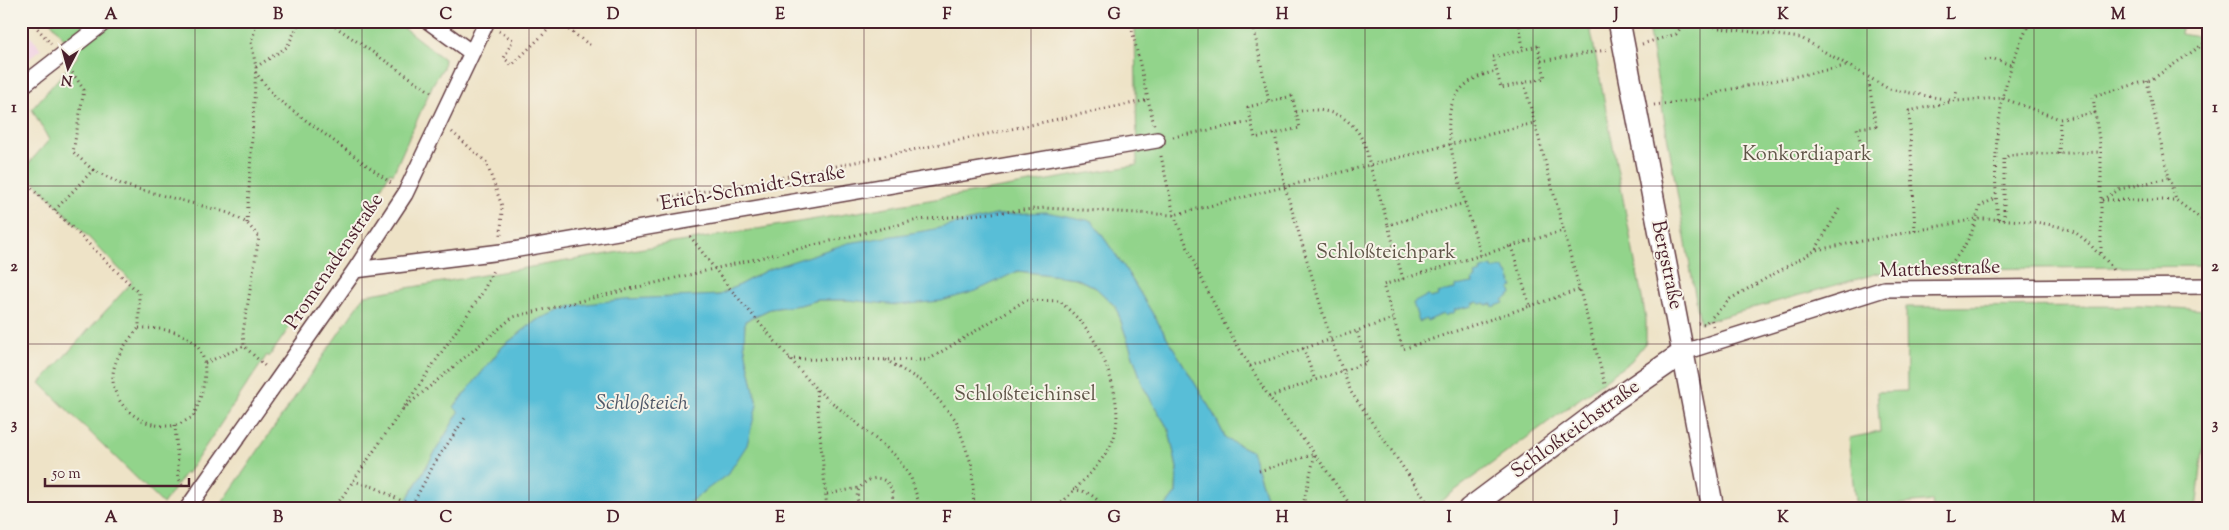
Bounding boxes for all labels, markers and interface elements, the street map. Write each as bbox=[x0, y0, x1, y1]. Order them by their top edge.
text: A bbox=[105, 4, 118, 27]
text: B bbox=[273, 4, 283, 27]
text: C bbox=[440, 4, 453, 27]
text: D bbox=[607, 4, 620, 27]
text: E bbox=[775, 4, 785, 27]
text: F bbox=[943, 4, 952, 27]
text: G bbox=[1107, 4, 1121, 27]
text: H bbox=[1276, 4, 1289, 27]
text: I bbox=[1446, 4, 1452, 27]
text: J bbox=[1612, 4, 1619, 27]
text: K bbox=[1777, 4, 1789, 27]
text: L bbox=[1946, 4, 1956, 27]
text: M bbox=[2111, 4, 2126, 27]
north arrow bbox=[42, 42, 92, 92]
text: N bbox=[60, 68, 73, 89]
text: 1 bbox=[11, 97, 17, 120]
text: 1 bbox=[2212, 97, 2218, 120]
park label: Konkordiapark bbox=[1742, 141, 1872, 170]
street label: Erich-Schmidt-Straße bbox=[658, 158, 848, 220]
street label: Promenadenstraße bbox=[278, 188, 392, 336]
street label: Bergstraße bbox=[1642, 218, 1690, 312]
park label: Schloßteichpark bbox=[1316, 239, 1456, 268]
street label: Matthesstraße bbox=[1879, 253, 2001, 287]
text: 2 bbox=[10, 256, 18, 279]
text: 2 bbox=[2211, 256, 2219, 279]
street label: Schloßteichstraße bbox=[1506, 373, 1646, 487]
park label: Schloßteichinsel bbox=[954, 381, 1096, 410]
water label: Schloßteich bbox=[596, 389, 688, 419]
text: 3 bbox=[11, 414, 18, 437]
text: 3 bbox=[2212, 414, 2219, 437]
scale bar bbox=[45, 455, 189, 487]
text: 50 m bbox=[51, 464, 81, 485]
text: A bbox=[105, 507, 118, 530]
text: B bbox=[273, 507, 283, 530]
text: C bbox=[440, 507, 453, 530]
text: D bbox=[607, 507, 620, 530]
text: E bbox=[775, 507, 785, 530]
text: F bbox=[943, 507, 952, 530]
text: G bbox=[1107, 507, 1121, 530]
text: H bbox=[1276, 507, 1289, 530]
text: I bbox=[1446, 507, 1452, 530]
text: J bbox=[1612, 507, 1619, 530]
text: K bbox=[1777, 507, 1789, 530]
text: L bbox=[1946, 507, 1956, 530]
text: M bbox=[2111, 507, 2126, 530]

